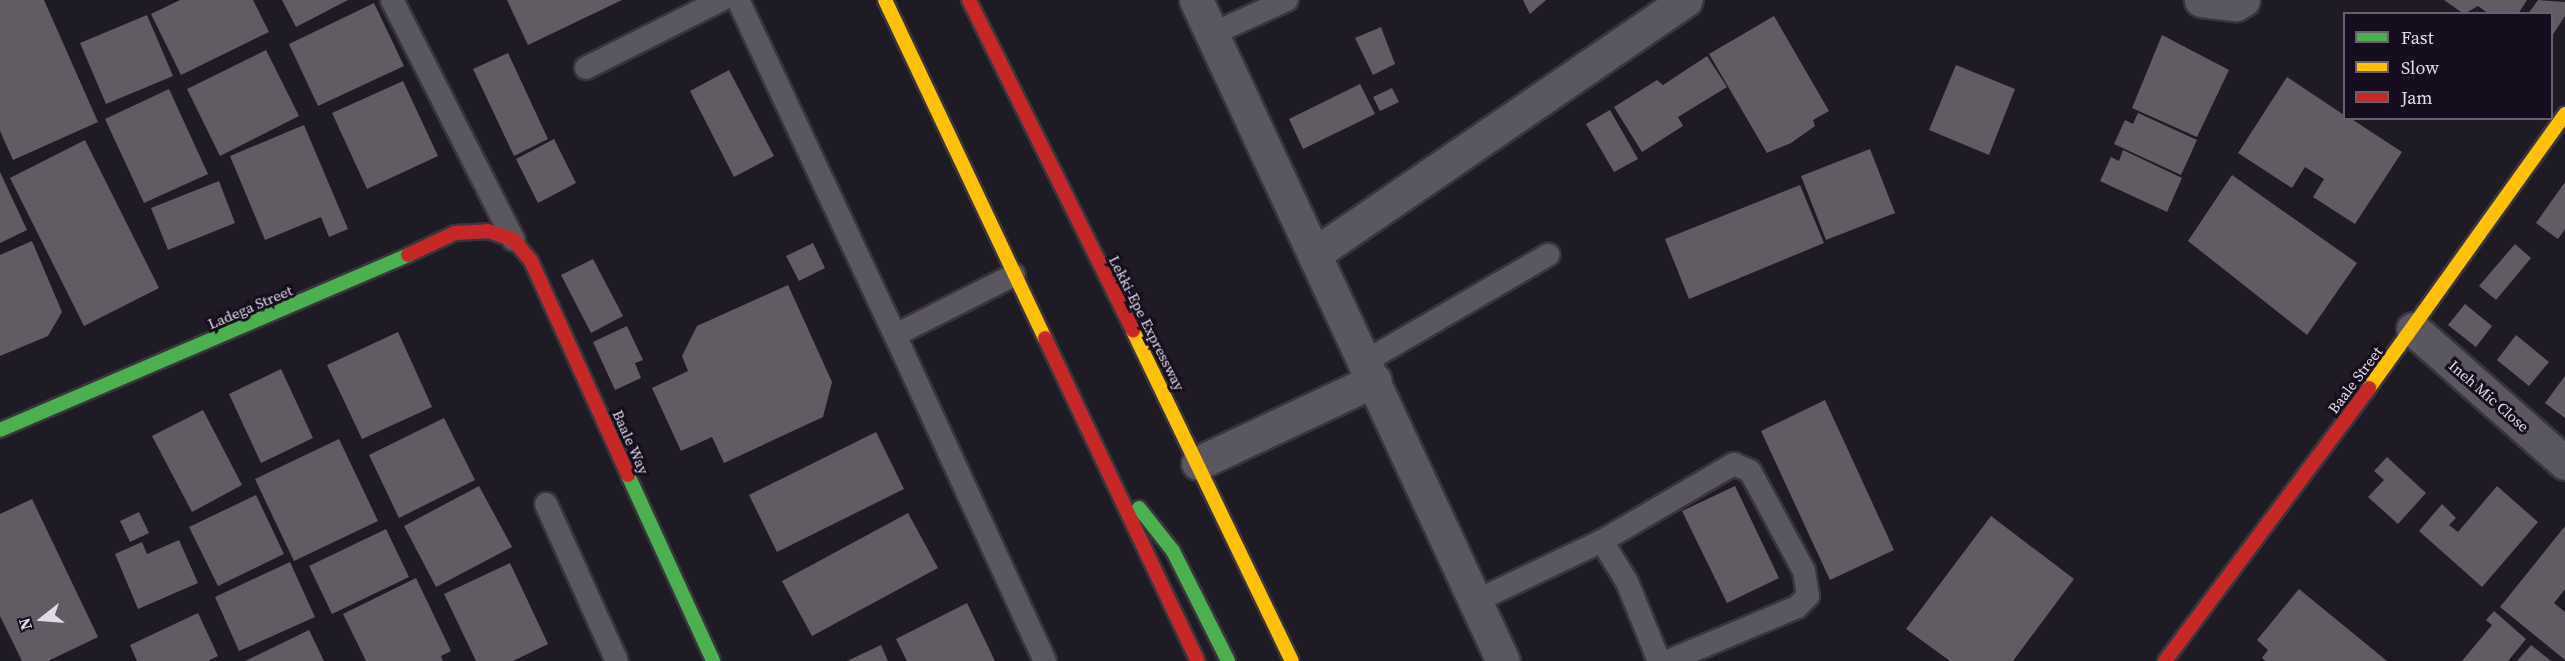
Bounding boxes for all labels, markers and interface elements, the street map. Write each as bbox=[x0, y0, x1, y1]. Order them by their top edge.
legend bbox=[2343, 12, 2553, 120]
text: Fast bbox=[2401, 25, 2434, 50]
text: Slow bbox=[2401, 55, 2439, 80]
text: Jam bbox=[2401, 85, 2433, 110]
street label: Lekki-Epe Expressway bbox=[1105, 252, 1189, 394]
street label: Ladega Street bbox=[205, 281, 295, 333]
street label: Baale Street bbox=[2324, 343, 2386, 417]
street label: Ineh Mic Close bbox=[2445, 356, 2533, 436]
street label: Baale Way bbox=[609, 407, 653, 477]
north arrow bbox=[12, 589, 72, 649]
text: N bbox=[13, 615, 37, 633]

